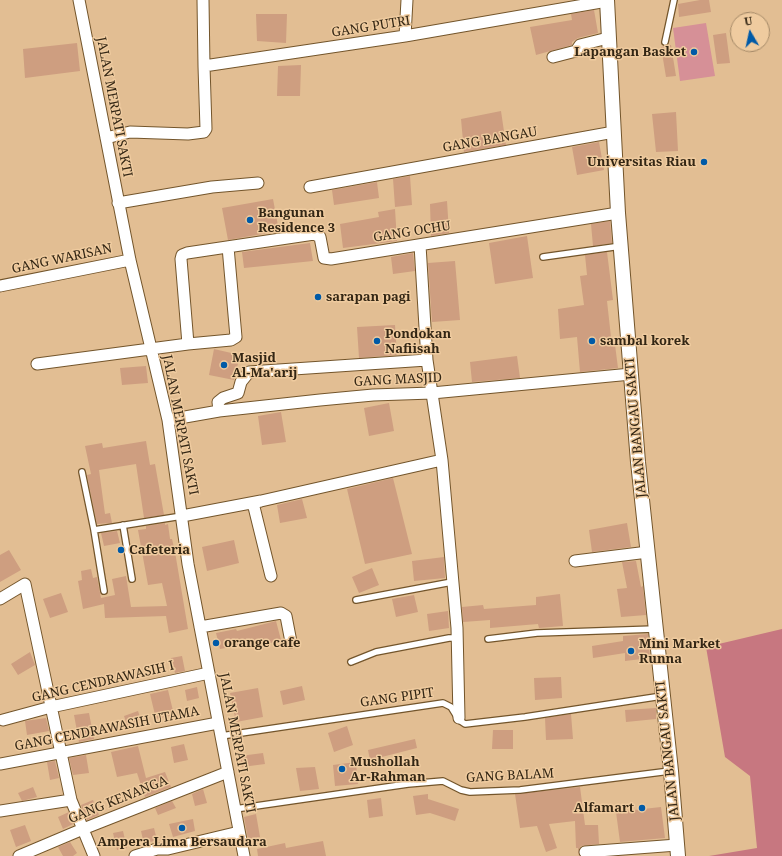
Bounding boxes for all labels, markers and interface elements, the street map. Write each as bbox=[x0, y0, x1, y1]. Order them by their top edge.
north arrow bbox=[730, 12, 770, 52]
street label: GANG PUTRI bbox=[331, 13, 411, 41]
text: U bbox=[743, 13, 753, 29]
street label: JALAN MERPATI SAKTI bbox=[93, 35, 135, 179]
place label: Lapangan Basket bbox=[574, 44, 686, 60]
marker: Lapangan Basket bbox=[689, 47, 699, 57]
street label: GANG BANGAU bbox=[441, 124, 539, 156]
place label: Universitas Riau bbox=[587, 154, 696, 170]
marker: Universitas Riau bbox=[699, 157, 709, 167]
place label: Bangunan Residence 3 bbox=[258, 205, 335, 236]
marker: Bangunan Residence 3 bbox=[245, 215, 255, 225]
street label: GANG OCHU bbox=[372, 218, 452, 246]
street label: GANG WARISAN bbox=[10, 241, 114, 277]
place label: sarapan pagi bbox=[326, 289, 411, 305]
marker: sarapan pagi bbox=[313, 292, 323, 302]
place label: Pondokan Nafiisah bbox=[385, 326, 451, 357]
place label: sambal korek bbox=[600, 333, 690, 349]
marker: Pondokan Nafiisah bbox=[372, 336, 382, 346]
marker: sambal korek bbox=[587, 336, 597, 346]
place label: Masjid Al-Ma'arij bbox=[232, 350, 297, 381]
street label: JALAN MERPATI SAKTI bbox=[159, 353, 201, 497]
street label: JALAN BANGAU SAKTI bbox=[622, 357, 650, 499]
marker: Masjid Al-Ma'arij bbox=[219, 360, 229, 370]
street label: GANG MASJID bbox=[353, 370, 443, 390]
place label: Cafeteria bbox=[129, 542, 190, 558]
marker: Cafeteria bbox=[116, 545, 126, 555]
place label: orange cafe bbox=[224, 635, 300, 651]
place label: Mini Market Runna bbox=[639, 636, 720, 667]
marker: orange cafe bbox=[211, 638, 221, 648]
marker: Mini Market Runna bbox=[626, 646, 636, 656]
street label: GANG CENDRAWASIH I bbox=[30, 658, 176, 706]
street label: JALAN MERPATI SAKTI bbox=[216, 671, 258, 815]
street label: JALAN BANGAU SAKTI bbox=[653, 680, 683, 822]
street label: GANG PIPIT bbox=[359, 685, 435, 711]
street label: GANG CENDRAWASIH UTAMA bbox=[13, 703, 201, 755]
place label: Mushollah Ar-Rahman bbox=[350, 754, 426, 785]
marker: Mushollah Ar-Rahman bbox=[337, 764, 347, 774]
street label: GANG BALAM bbox=[466, 766, 554, 786]
street label: GANG KENANGA bbox=[66, 773, 170, 827]
place label: Alfamart bbox=[574, 800, 634, 816]
marker: Alfamart bbox=[637, 803, 647, 813]
marker: Ampera Lima Bersaudara bbox=[177, 823, 187, 833]
place label: Ampera Lima Bersaudara bbox=[97, 834, 267, 850]

